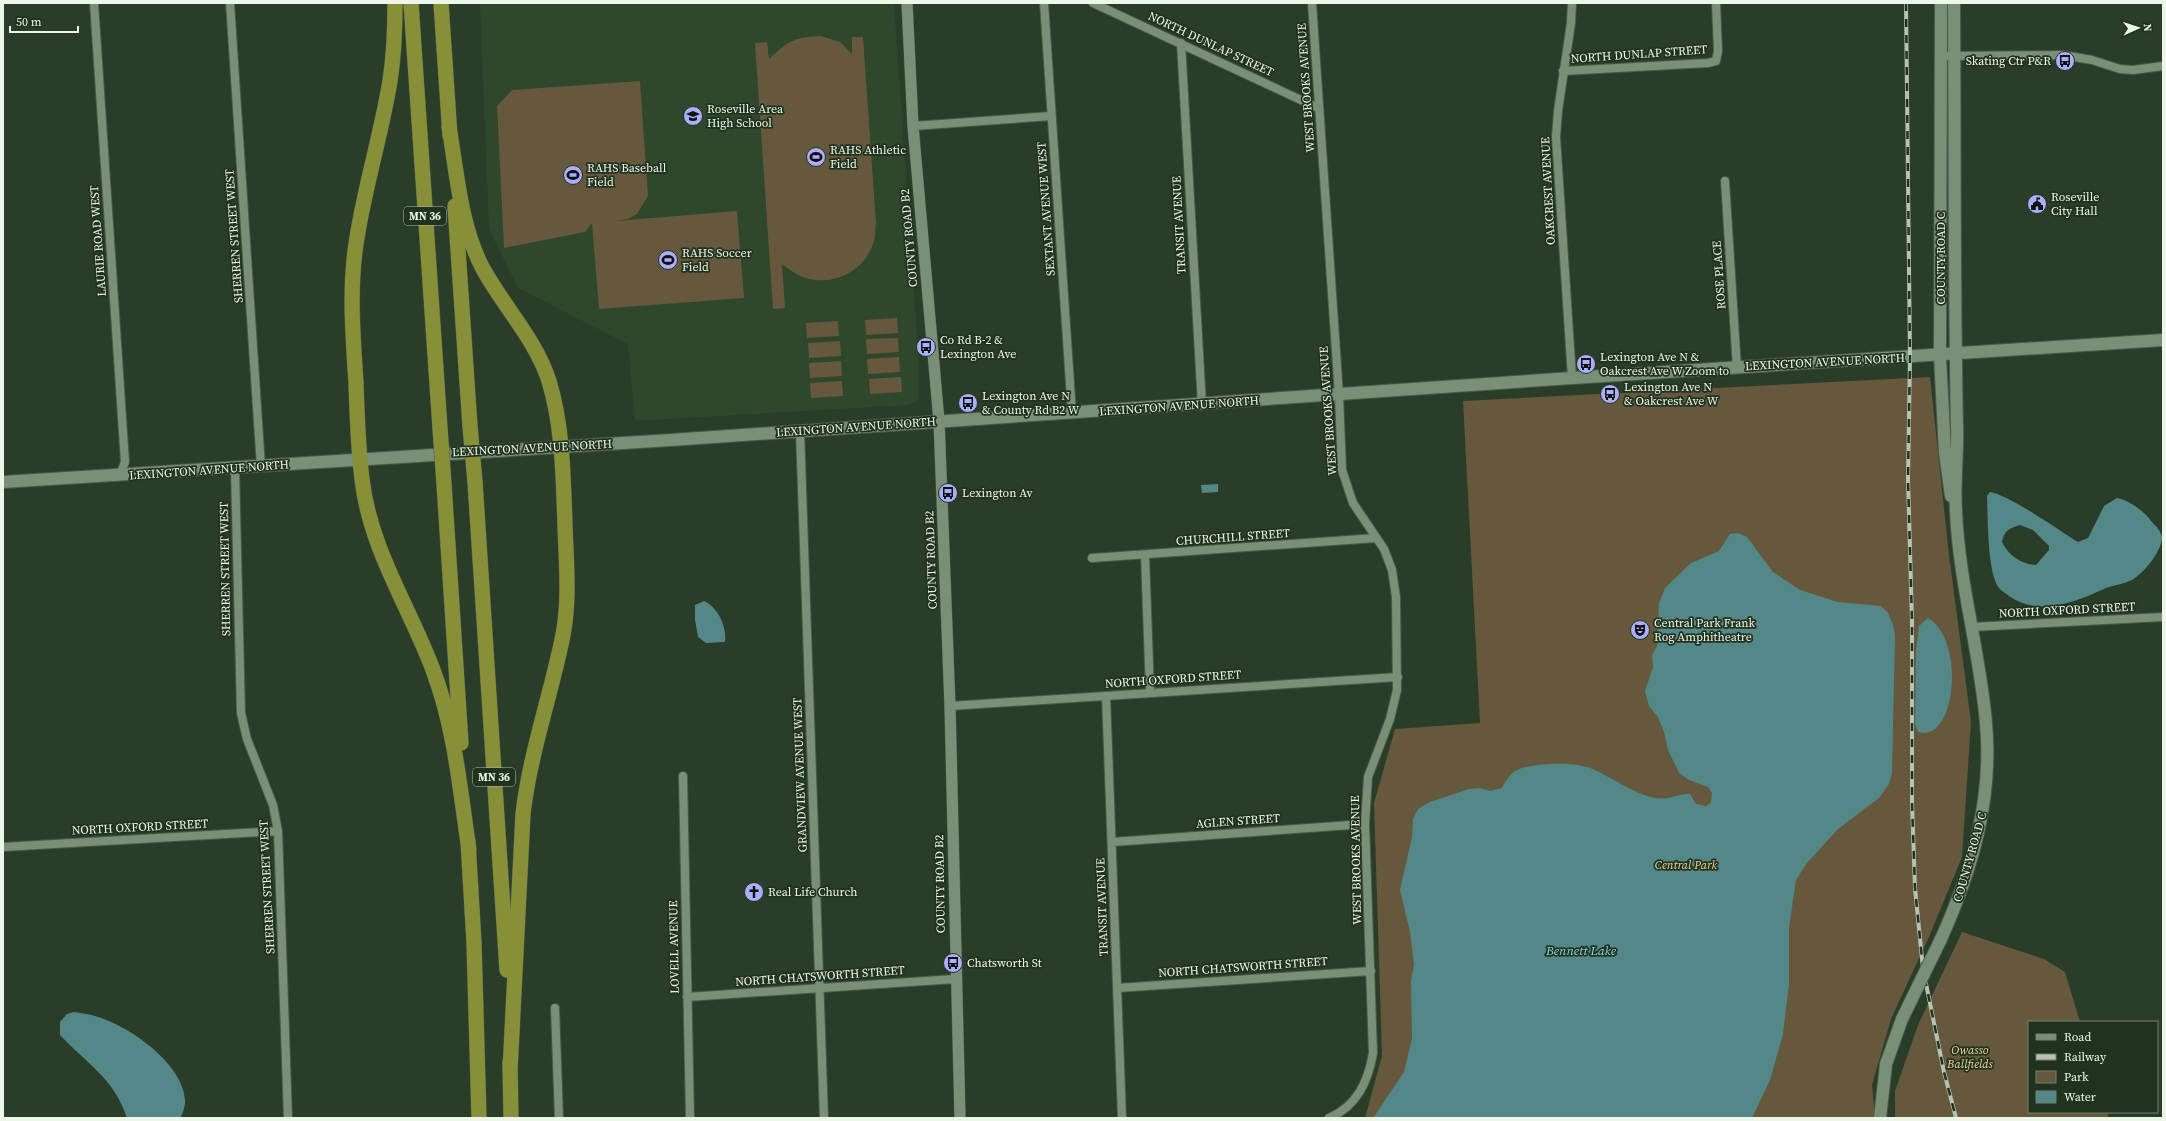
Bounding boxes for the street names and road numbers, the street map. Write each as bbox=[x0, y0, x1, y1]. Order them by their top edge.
street label: NORTH DUNLAP STREET bbox=[1146, 8, 1277, 81]
street label: WEST BROOKS AVENUE bbox=[1294, 23, 1318, 153]
street label: NORTH DUNLAP STREET bbox=[1570, 41, 1709, 67]
street label: OAKCREST AVENUE bbox=[1537, 137, 1559, 245]
street label: SEXTANT AVENUE WEST bbox=[1033, 141, 1059, 277]
street label: SHERREN STREET WEST bbox=[221, 168, 247, 304]
street label: TRANSIT AVENUE bbox=[1168, 175, 1190, 275]
street label: LAURIE ROAD WEST bbox=[86, 184, 110, 297]
street label: COUNTY ROAD B2 bbox=[897, 188, 921, 288]
road number: MN 36 bbox=[404, 207, 446, 225]
street label: COUNTY ROAD C bbox=[1933, 211, 1949, 304]
street label: ROSE PLACE bbox=[1709, 240, 1729, 310]
street label: WEST BROOKS AVENUE bbox=[1316, 346, 1340, 476]
street label: LEXINGTON AVENUE NORTH bbox=[1745, 350, 1905, 374]
street label: LEXINGTON AVENUE NORTH bbox=[1099, 392, 1259, 420]
street label: LEXINGTON AVENUE NORTH bbox=[776, 413, 936, 441]
street label: LEXINGTON AVENUE NORTH bbox=[452, 436, 612, 460]
street label: LEXINGTON AVENUE NORTH bbox=[129, 456, 289, 484]
street label: SHERREN STREET WEST bbox=[216, 501, 234, 636]
street label: COUNTY ROAD B2 bbox=[921, 510, 941, 610]
street label: CHURCHILL STREET bbox=[1175, 525, 1291, 549]
street label: NORTH OXFORD STREET bbox=[1998, 598, 2136, 622]
street label: NORTH OXFORD STREET bbox=[1104, 666, 1242, 692]
street label: GRANDVIEW AVENUE WEST bbox=[789, 697, 811, 853]
road number: MN 36 bbox=[473, 768, 515, 786]
street label: WEST BROOKS AVENUE bbox=[1347, 795, 1365, 925]
street label: AGLEN STREET bbox=[1195, 810, 1281, 832]
street label: COUNTY ROAD C bbox=[1950, 810, 1991, 904]
street label: NORTH OXFORD STREET bbox=[71, 815, 209, 839]
street label: SHERREN STREET WEST bbox=[255, 819, 279, 954]
street label: COUNTY ROAD B2 bbox=[931, 834, 949, 934]
street label: TRANSIT AVENUE bbox=[1092, 858, 1112, 956]
street label: LOVELL AVENUE bbox=[665, 900, 683, 994]
street label: NORTH CHATSWORTH STREET bbox=[1158, 953, 1329, 981]
street label: NORTH CHATSWORTH STREET bbox=[735, 962, 906, 990]

